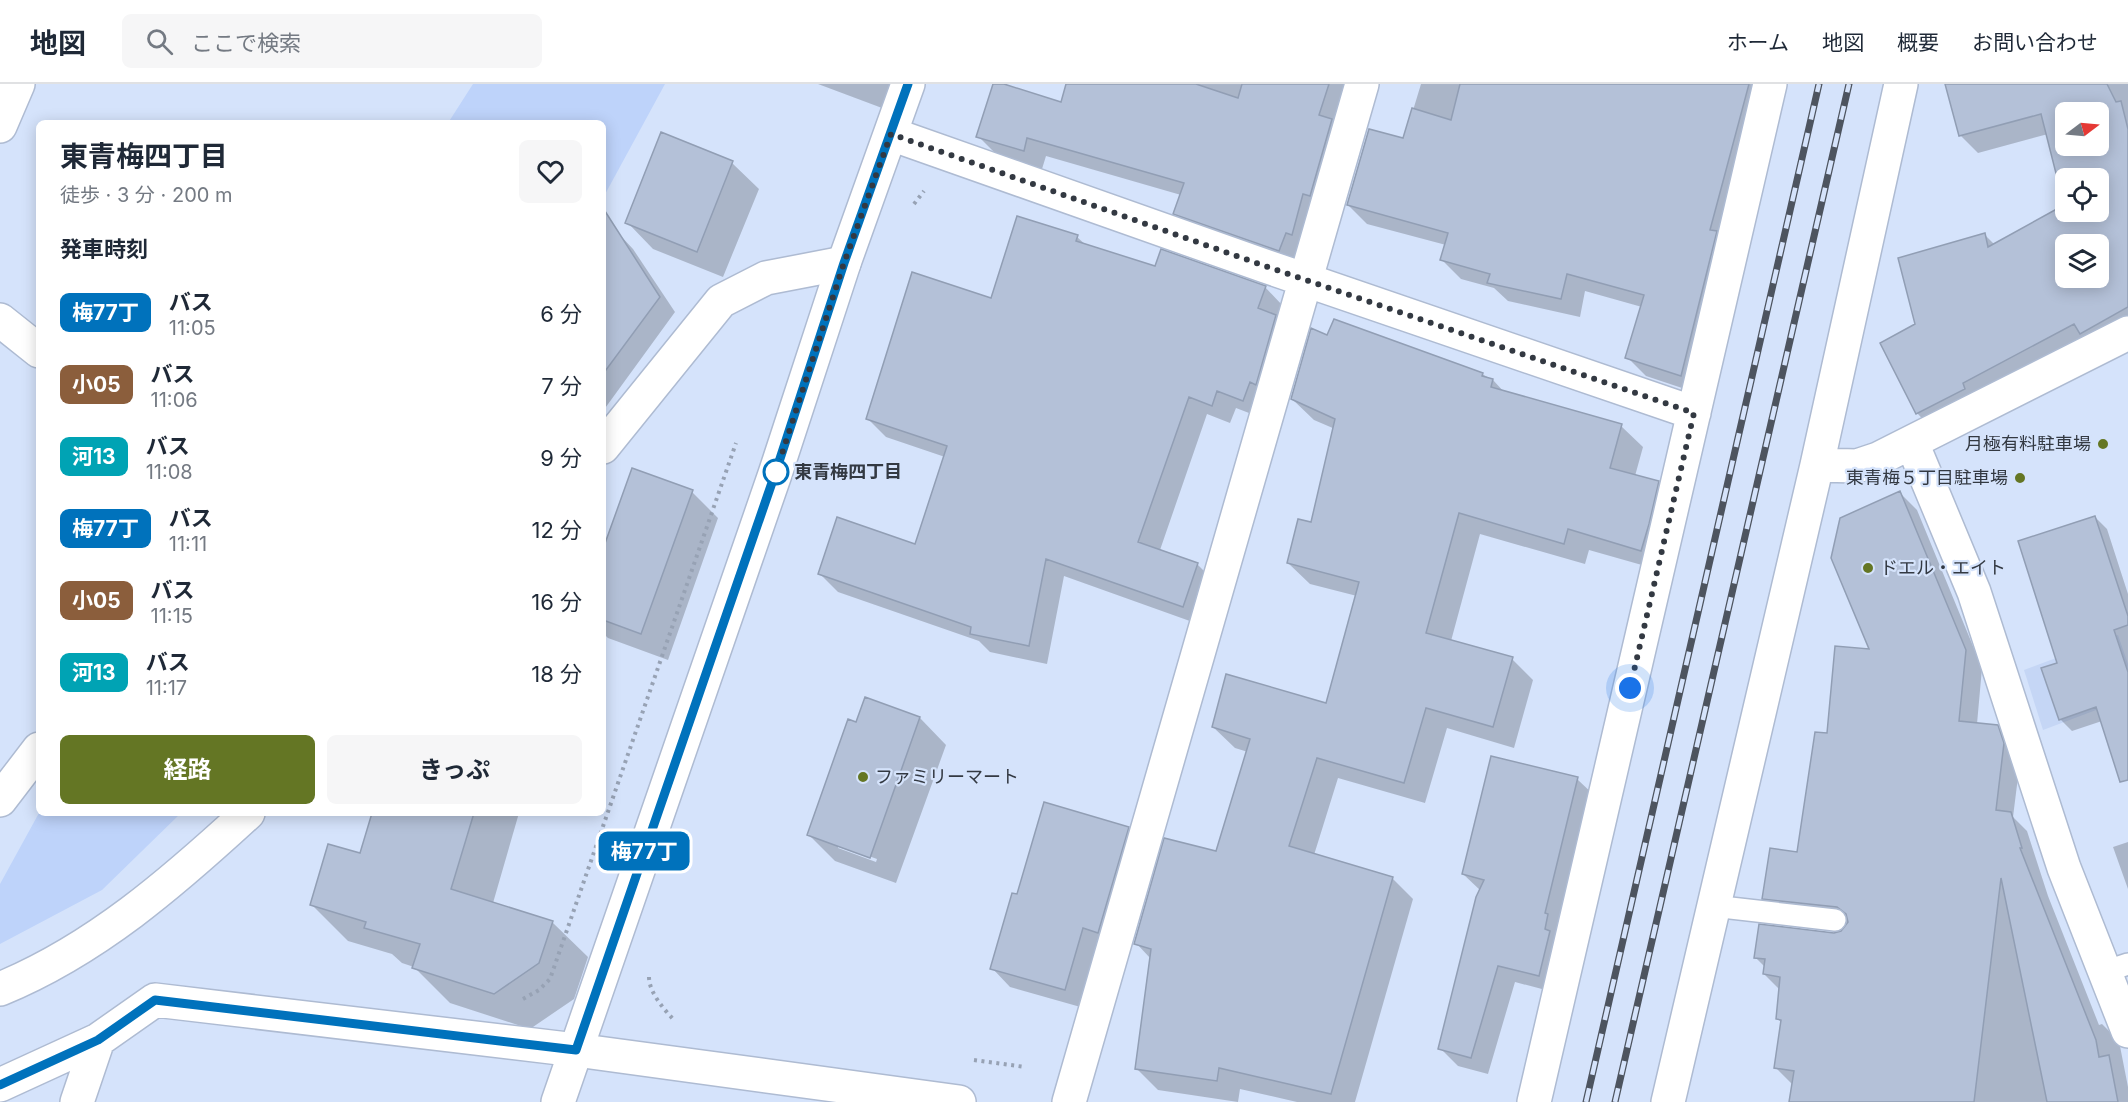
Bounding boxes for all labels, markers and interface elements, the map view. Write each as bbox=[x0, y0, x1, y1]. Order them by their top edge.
search box bbox=[122, 14, 542, 68]
icon: search bbox=[143, 25, 176, 58]
text: 地図 bbox=[30, 26, 86, 60]
text: ここで検索 bbox=[191, 30, 301, 56]
text: ホーム bbox=[1727, 30, 1789, 55]
text: 地図 bbox=[1822, 30, 1864, 55]
text: 概要 bbox=[1897, 30, 1939, 55]
text: お問い合わせ bbox=[1972, 30, 2098, 55]
north arrow bbox=[2055, 102, 2109, 156]
map controls bbox=[2055, 102, 2109, 288]
text: 東青梅四丁目 bbox=[60, 139, 228, 173]
button: heart bbox=[519, 140, 582, 203]
button: locate bbox=[2055, 168, 2109, 222]
text: 徒歩 · 3 分 · 200 m bbox=[60, 183, 233, 207]
button: layers bbox=[2055, 234, 2109, 288]
text: 発車時刻 bbox=[60, 236, 148, 262]
text: バス bbox=[169, 289, 213, 315]
text: 梅77丁 bbox=[72, 300, 139, 325]
text: 6 分 bbox=[540, 301, 582, 327]
text: 11:05 bbox=[169, 316, 216, 340]
text: バス bbox=[151, 361, 195, 387]
text: 小05 bbox=[72, 372, 121, 397]
text: 7 分 bbox=[541, 373, 582, 399]
text: 11:06 bbox=[151, 388, 198, 412]
text: バス bbox=[146, 433, 190, 459]
place label: 月極有料駐車場 bbox=[1965, 433, 2091, 454]
marker: 月極有料駐車場 bbox=[2096, 437, 2110, 451]
text: 河13 bbox=[72, 444, 116, 469]
text: 9 分 bbox=[540, 445, 582, 471]
marker: 東青梅四丁目 bbox=[763, 459, 789, 485]
text: 11:08 bbox=[146, 460, 193, 484]
place label: 東青梅四丁目 bbox=[794, 461, 902, 482]
place label: 東青梅５丁目駐車場 bbox=[1846, 467, 2008, 488]
marker: 東青梅５丁目駐車場 bbox=[2013, 471, 2027, 485]
text: バス bbox=[169, 505, 213, 531]
text: 梅77丁 bbox=[72, 516, 139, 541]
text: 12 分 bbox=[531, 517, 582, 543]
text: 11:11 bbox=[169, 532, 207, 556]
place label: ドエル・エイト bbox=[1880, 557, 2006, 578]
marker: ドエル・エイト bbox=[1861, 561, 1875, 575]
text: バス bbox=[151, 577, 195, 603]
text: 小05 bbox=[72, 588, 121, 613]
text: 16 分 bbox=[531, 589, 582, 615]
text: 11:15 bbox=[151, 604, 193, 628]
text: バス bbox=[146, 649, 190, 675]
text: 河13 bbox=[72, 660, 116, 685]
text: 18 分 bbox=[531, 661, 582, 687]
your location bbox=[1615, 673, 1645, 703]
text: 11:17 bbox=[146, 676, 187, 700]
button: 経路 bbox=[60, 735, 315, 804]
button: きっぷ bbox=[327, 735, 582, 804]
place label: ファミリーマート bbox=[875, 766, 1019, 787]
marker: ファミリーマート bbox=[856, 770, 870, 784]
line badge: 梅77丁 bbox=[602, 832, 686, 870]
text: 梅77丁 bbox=[611, 839, 677, 864]

